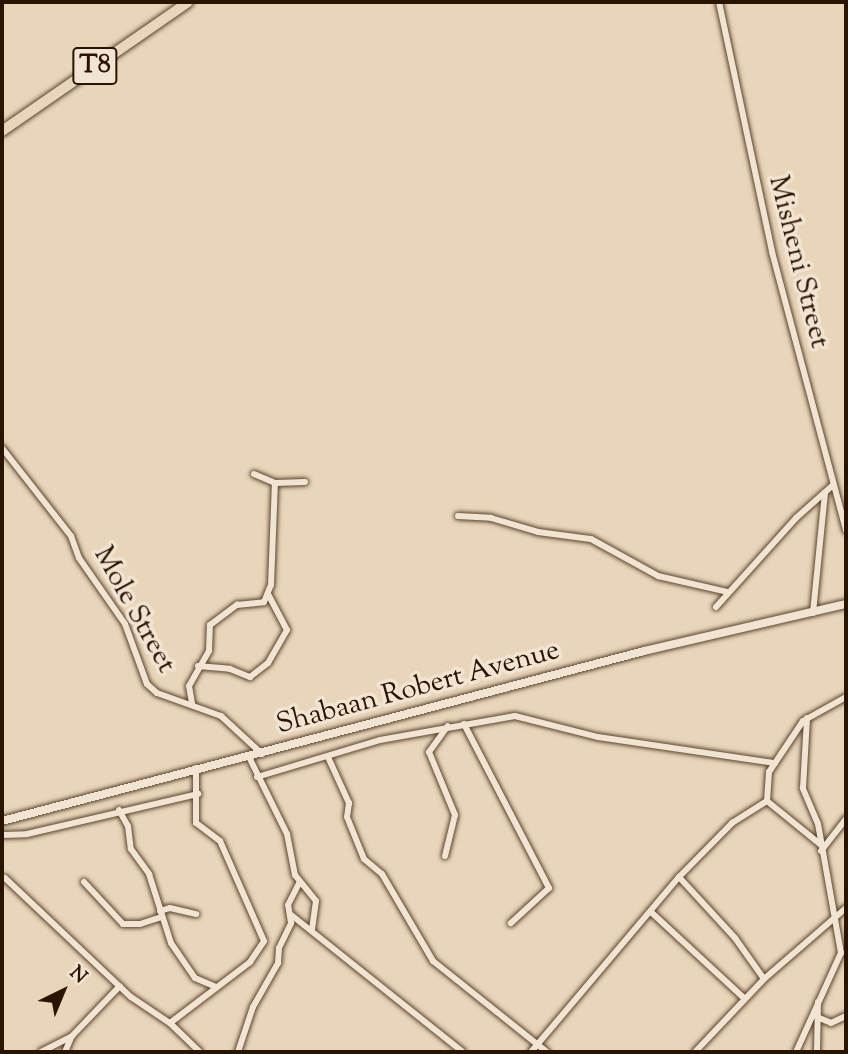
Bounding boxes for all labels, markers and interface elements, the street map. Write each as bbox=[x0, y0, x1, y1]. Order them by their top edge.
road number: T8 bbox=[72, 44, 118, 88]
street label: Misheni Street bbox=[760, 172, 836, 352]
street label: Mole Street bbox=[86, 541, 182, 679]
street label: Shabaan Robert Avenue bbox=[273, 634, 563, 742]
north arrow bbox=[28, 956, 98, 1026]
text: N bbox=[63, 960, 92, 990]

